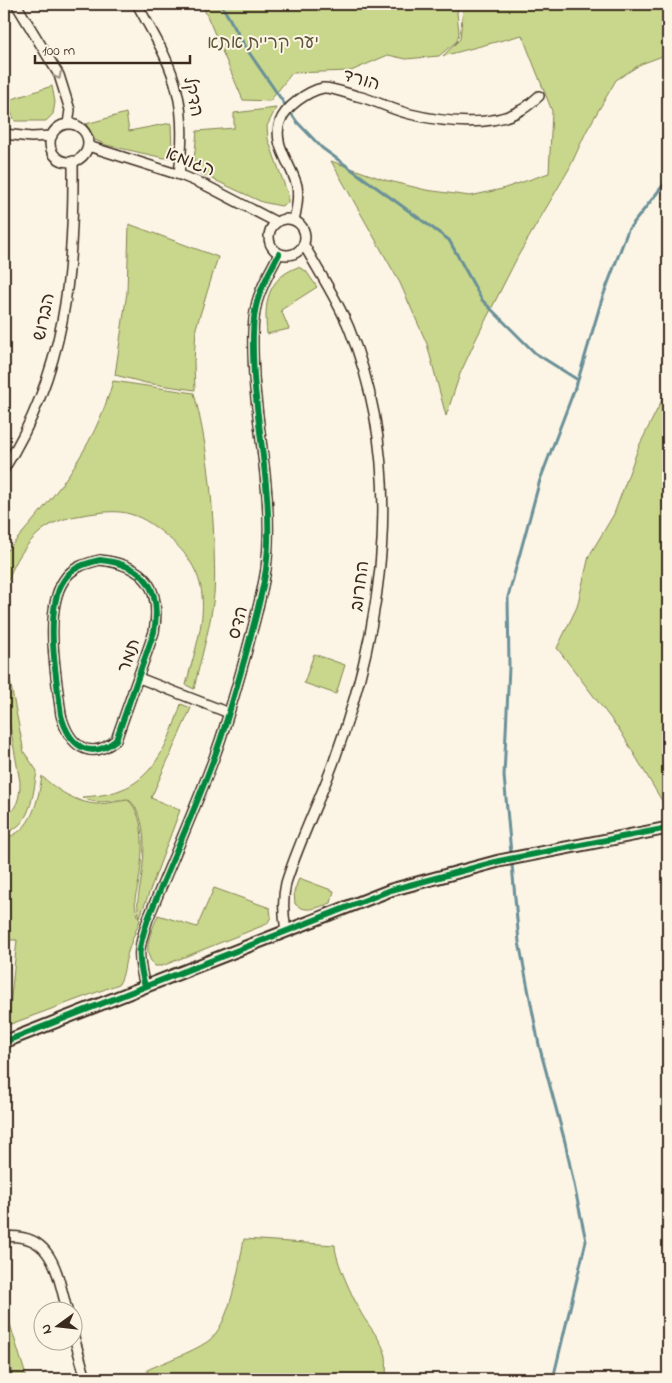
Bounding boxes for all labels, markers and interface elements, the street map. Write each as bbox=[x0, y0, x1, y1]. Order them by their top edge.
park label: יער קריית אתא bbox=[207, 31, 319, 57]
scale bar bbox=[35, 32, 190, 64]
text: 100 m bbox=[42, 40, 75, 62]
street label: הורד bbox=[339, 63, 383, 99]
one-way arrow bbox=[52, 71, 63, 80]
street label: הדקל bbox=[175, 75, 209, 119]
street label: הגומא bbox=[161, 142, 219, 184]
street label: הברוש bbox=[27, 291, 63, 343]
street label: החרוב bbox=[345, 559, 377, 613]
street label: הדס bbox=[222, 604, 256, 642]
street label: תמר bbox=[112, 635, 148, 677]
north arrow bbox=[32, 1300, 82, 1350]
text: N bbox=[36, 1322, 58, 1336]

